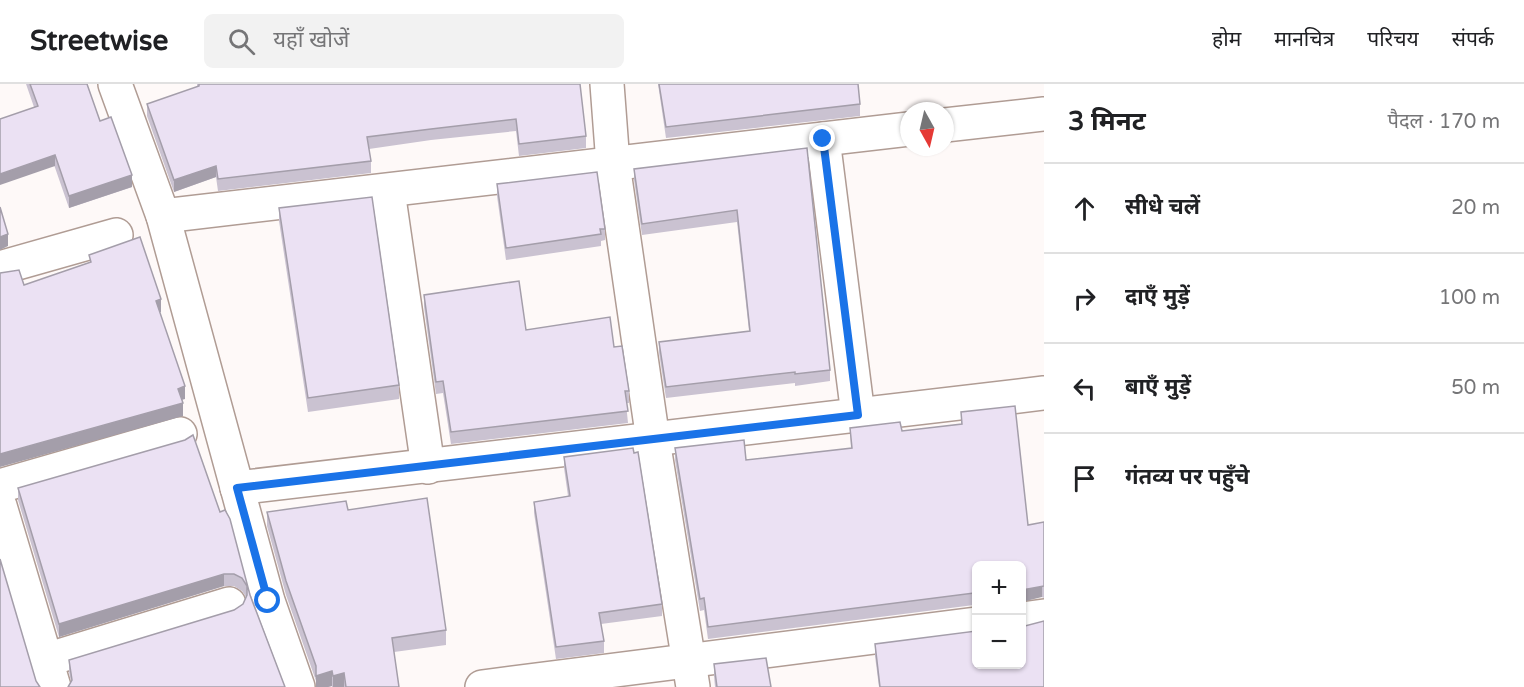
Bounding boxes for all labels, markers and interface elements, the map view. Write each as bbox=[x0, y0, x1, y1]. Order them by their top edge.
search box bbox=[204, 14, 624, 68]
text: Streetwise bbox=[30, 24, 168, 58]
icon: search bbox=[225, 25, 258, 58]
text: यहाँ खोजें bbox=[273, 27, 349, 53]
text: होम bbox=[1212, 27, 1241, 52]
text: मानचित्र bbox=[1274, 27, 1334, 52]
text: परिचय bbox=[1367, 27, 1419, 52]
text: संपर्क bbox=[1452, 27, 1494, 52]
north arrow bbox=[900, 102, 954, 156]
text: 3 मिनट bbox=[1068, 106, 1146, 137]
text: पैदल · 170 m bbox=[1388, 110, 1500, 134]
route end bbox=[809, 125, 835, 151]
icon: ahead bbox=[1068, 192, 1101, 225]
text: सीधे चलें bbox=[1125, 194, 1200, 220]
text: 20 m bbox=[1451, 196, 1500, 220]
icon: right bbox=[1068, 282, 1101, 315]
text: दाएँ मुड़ें bbox=[1125, 284, 1190, 310]
text: 100 m bbox=[1439, 286, 1500, 310]
icon: left bbox=[1068, 372, 1101, 405]
text: बाएँ मुड़ें bbox=[1125, 374, 1191, 400]
text: 50 m bbox=[1451, 376, 1500, 400]
icon: arrive bbox=[1068, 462, 1101, 495]
text: गंतव्य पर पहुँचे bbox=[1125, 464, 1250, 490]
map controls bbox=[972, 561, 1026, 669]
button: + bbox=[972, 561, 1026, 615]
route start bbox=[254, 587, 280, 613]
button: − bbox=[972, 615, 1026, 669]

